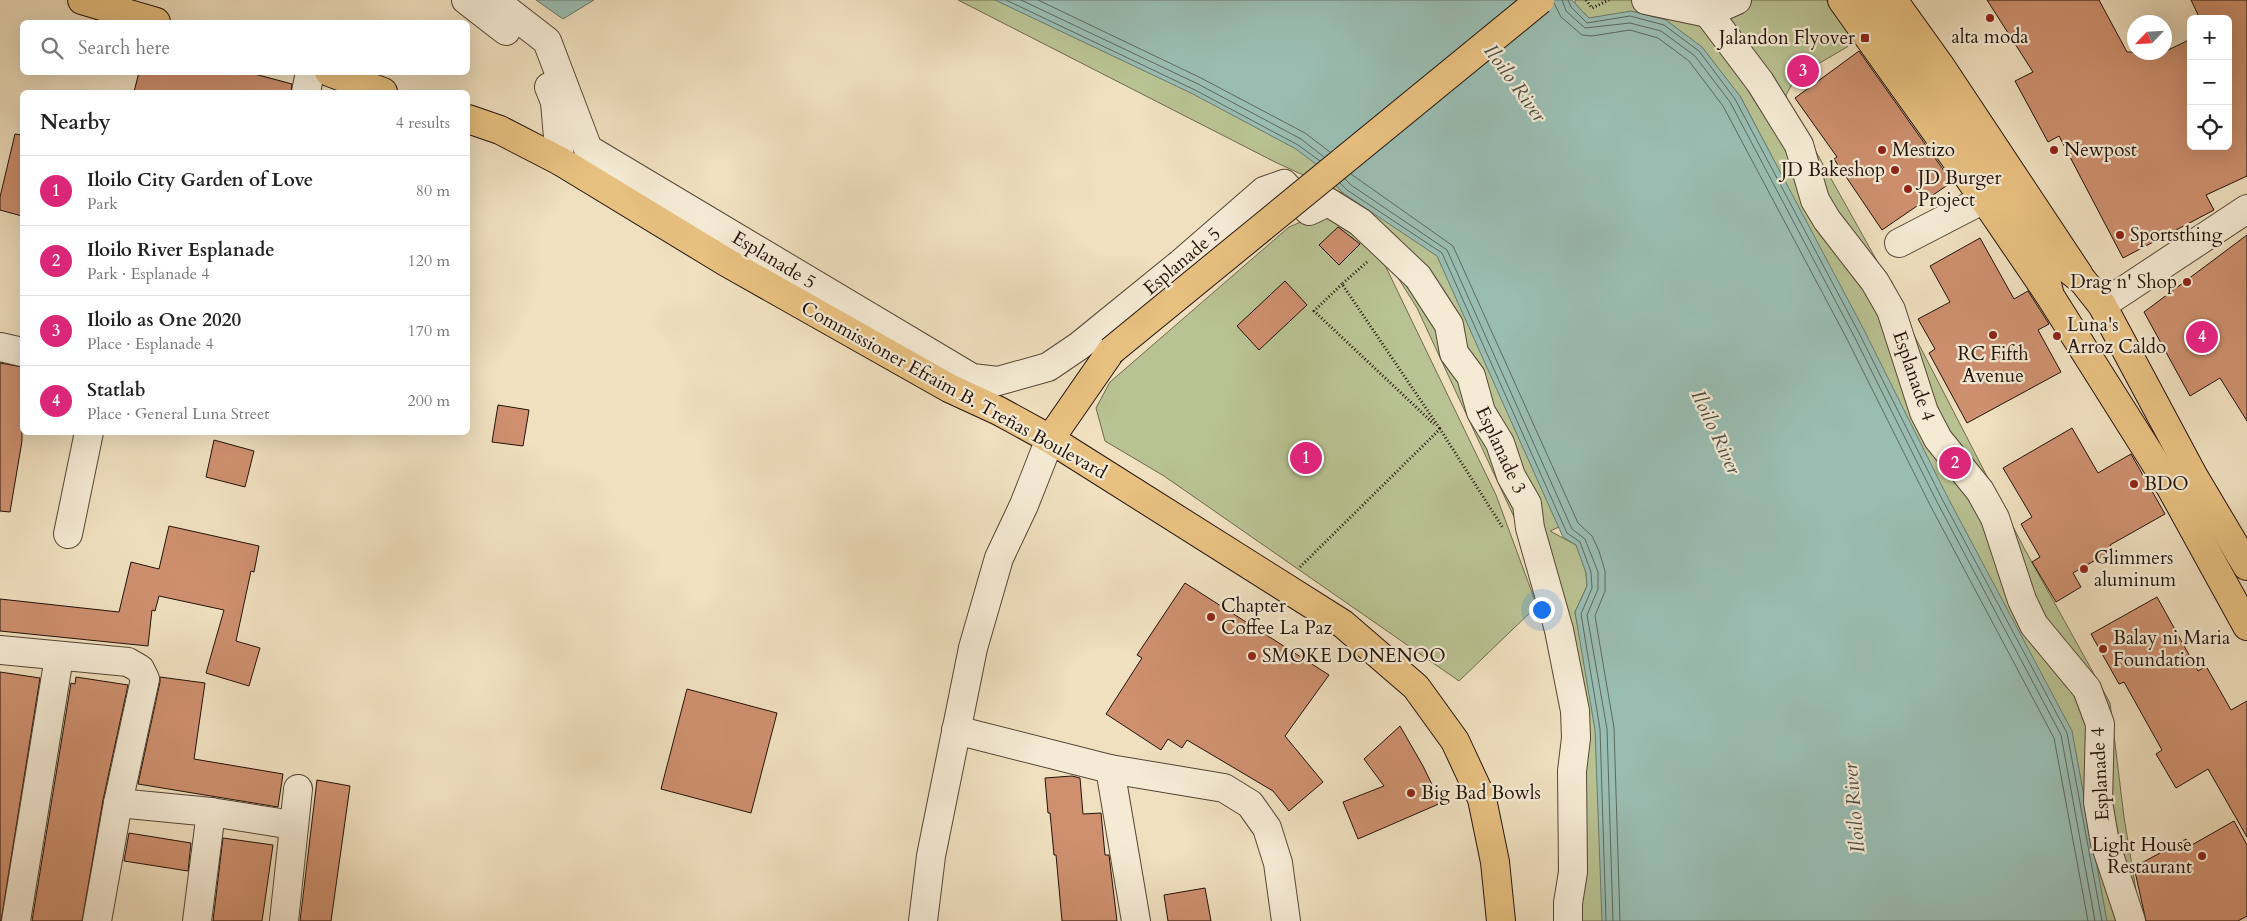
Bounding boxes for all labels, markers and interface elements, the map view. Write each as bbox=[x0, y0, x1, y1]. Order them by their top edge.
marker: alta moda bbox=[1984, 12, 1996, 24]
north arrow bbox=[2127, 15, 2172, 60]
map controls bbox=[2187, 15, 2232, 150]
button: + bbox=[2187, 15, 2232, 60]
search box bbox=[20, 20, 470, 75]
place label: alta moda bbox=[1951, 24, 2029, 50]
place label: Jalandon Flyover bbox=[1716, 25, 1855, 51]
marker: Jalandon Flyover bbox=[1859, 32, 1871, 44]
icon: search bbox=[38, 34, 66, 62]
text: Search here bbox=[78, 35, 170, 61]
water label: Iloilo River bbox=[1478, 39, 1553, 129]
pin: 3 bbox=[1787, 52, 1819, 90]
button: − bbox=[2187, 60, 2232, 105]
button: locate bbox=[2187, 105, 2232, 150]
text: Nearby bbox=[40, 108, 111, 137]
text: 4 results bbox=[396, 112, 450, 134]
place label: Mestizo bbox=[1892, 137, 1955, 163]
place label: Newpost bbox=[2064, 137, 2137, 163]
marker: Mestizo bbox=[1876, 144, 1888, 156]
marker: Newpost bbox=[2048, 144, 2060, 156]
place label: JD Bakeshop bbox=[1778, 157, 1885, 183]
marker: JD Bakeshop bbox=[1889, 164, 1901, 176]
place label: JD Burger Project bbox=[1915, 165, 2002, 213]
text: Iloilo City Garden of Love bbox=[87, 167, 313, 193]
text: 1 bbox=[52, 180, 60, 202]
text: 80 m bbox=[416, 180, 450, 202]
marker: JD Burger Project bbox=[1902, 183, 1914, 195]
text: Park bbox=[87, 193, 118, 215]
street label: Esplanade 5 bbox=[1138, 221, 1226, 301]
place label: Sportsthing bbox=[2130, 222, 2223, 248]
street label: Esplanade 5 bbox=[727, 225, 821, 295]
marker: Sportsthing bbox=[2114, 229, 2126, 241]
text: Iloilo River Esplanade bbox=[87, 237, 275, 263]
text: 2 bbox=[52, 250, 60, 272]
text: 120 m bbox=[408, 250, 450, 272]
text: Park · Esplanade 4 bbox=[87, 263, 209, 285]
place label: Drag n' Shop bbox=[2070, 269, 2177, 295]
marker: Drag n' Shop bbox=[2181, 276, 2193, 288]
street label: Commissioner Efraim B. Treñas Boulevard bbox=[796, 295, 1112, 485]
text: Iloilo as One 2020 bbox=[87, 307, 241, 333]
place label: Luna's Arroz Caldo bbox=[2067, 312, 2166, 360]
pin: 4 bbox=[2186, 318, 2218, 356]
text: 3 bbox=[52, 320, 60, 342]
text: 170 m bbox=[408, 320, 450, 342]
street label: Esplanade 4 bbox=[1886, 327, 1942, 425]
marker: RC Fifth Avenue bbox=[1987, 329, 1999, 341]
marker: Luna's Arroz Caldo bbox=[2051, 330, 2063, 342]
text: Place · Esplanade 4 bbox=[87, 333, 214, 355]
place label: RC Fifth Avenue bbox=[1957, 341, 2029, 389]
text: Statlab bbox=[87, 377, 146, 403]
water label: Iloilo River bbox=[1685, 385, 1748, 480]
text: 4 bbox=[52, 390, 60, 412]
text: 200 m bbox=[408, 390, 450, 412]
street label: Esplanade 3 bbox=[1469, 402, 1533, 498]
text: Place · General Luna Street bbox=[87, 403, 269, 425]
pin: 1 bbox=[1290, 439, 1322, 477]
pin: 2 bbox=[1939, 444, 1971, 482]
place label: BDO bbox=[2144, 471, 2189, 497]
marker: BDO bbox=[2128, 478, 2140, 490]
place label: Glimmers aluminum bbox=[2094, 545, 2177, 593]
marker: Glimmers aluminum bbox=[2078, 563, 2090, 575]
place label: Chapter Coffee La Paz bbox=[1221, 593, 1333, 641]
your location bbox=[1529, 597, 1555, 623]
marker: Chapter Coffee La Paz bbox=[1205, 611, 1217, 623]
place label: Balay ni Maria Foundation bbox=[2113, 625, 2230, 673]
place label: SMOKE DONENOO bbox=[1262, 643, 1446, 669]
marker: Balay ni Maria Foundation bbox=[2097, 643, 2109, 655]
marker: SMOKE DONENOO bbox=[1246, 650, 1258, 662]
street label: Esplanade 4 bbox=[2085, 726, 2115, 822]
water label: Iloilo River bbox=[1836, 760, 1871, 854]
place label: Big Bad Bowls bbox=[1421, 780, 1541, 806]
marker: Big Bad Bowls bbox=[1405, 787, 1417, 799]
place label: Light House Restaurant bbox=[2091, 832, 2192, 880]
marker: Light House Restaurant bbox=[2196, 850, 2208, 862]

